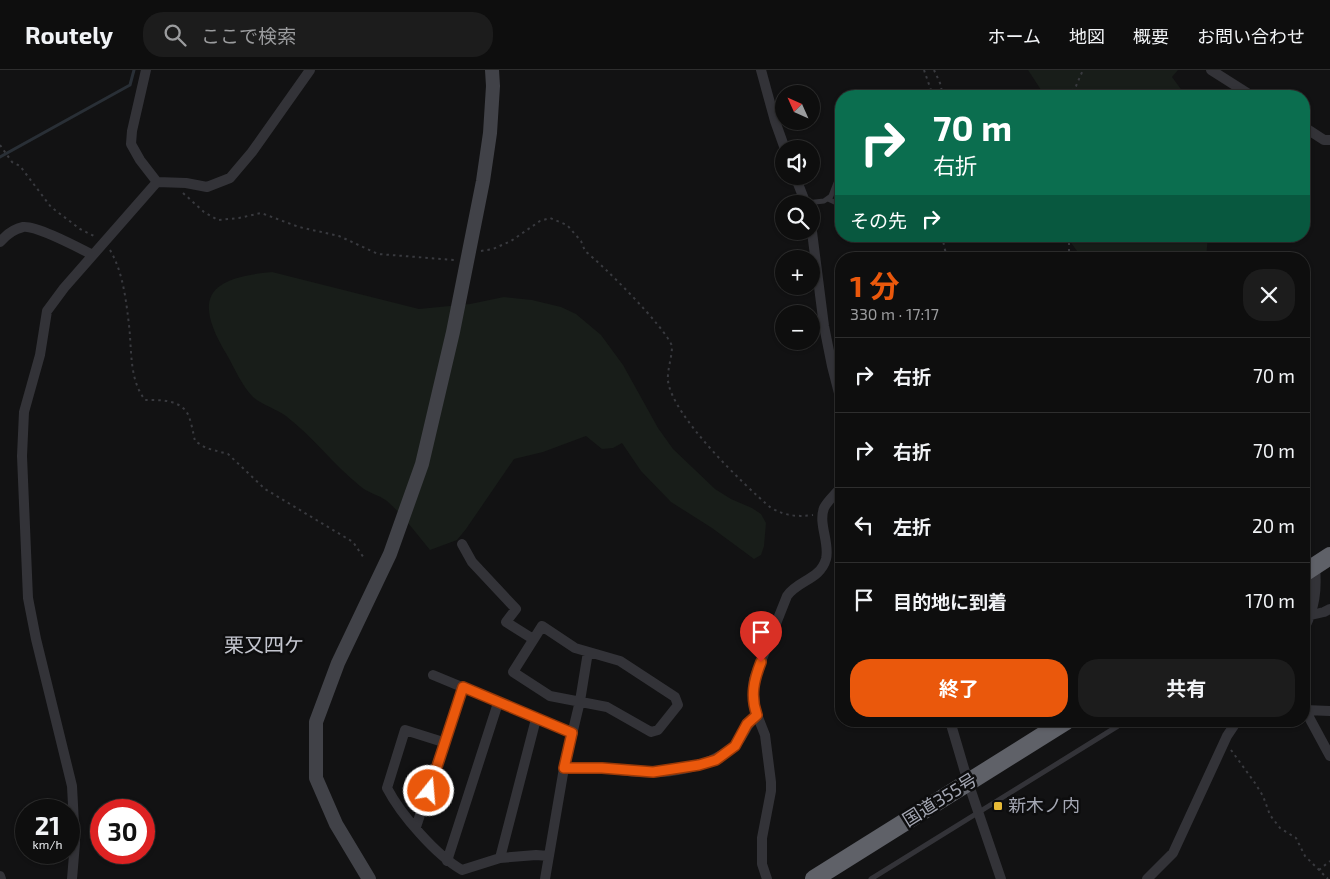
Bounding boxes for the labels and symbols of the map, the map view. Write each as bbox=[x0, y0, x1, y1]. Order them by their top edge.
north arrow bbox=[775, 85, 820, 130]
pin bbox=[740, 611, 782, 662]
district label: 栗又四ケ bbox=[224, 632, 304, 656]
position arrow bbox=[402, 764, 454, 816]
street label: 国道355号 bbox=[898, 768, 981, 831]
place label: 新木ノ内 bbox=[1008, 794, 1080, 816]
speed limit sign: 30 bbox=[90, 799, 155, 864]
marker: 新木ノ内 bbox=[992, 800, 1004, 812]

